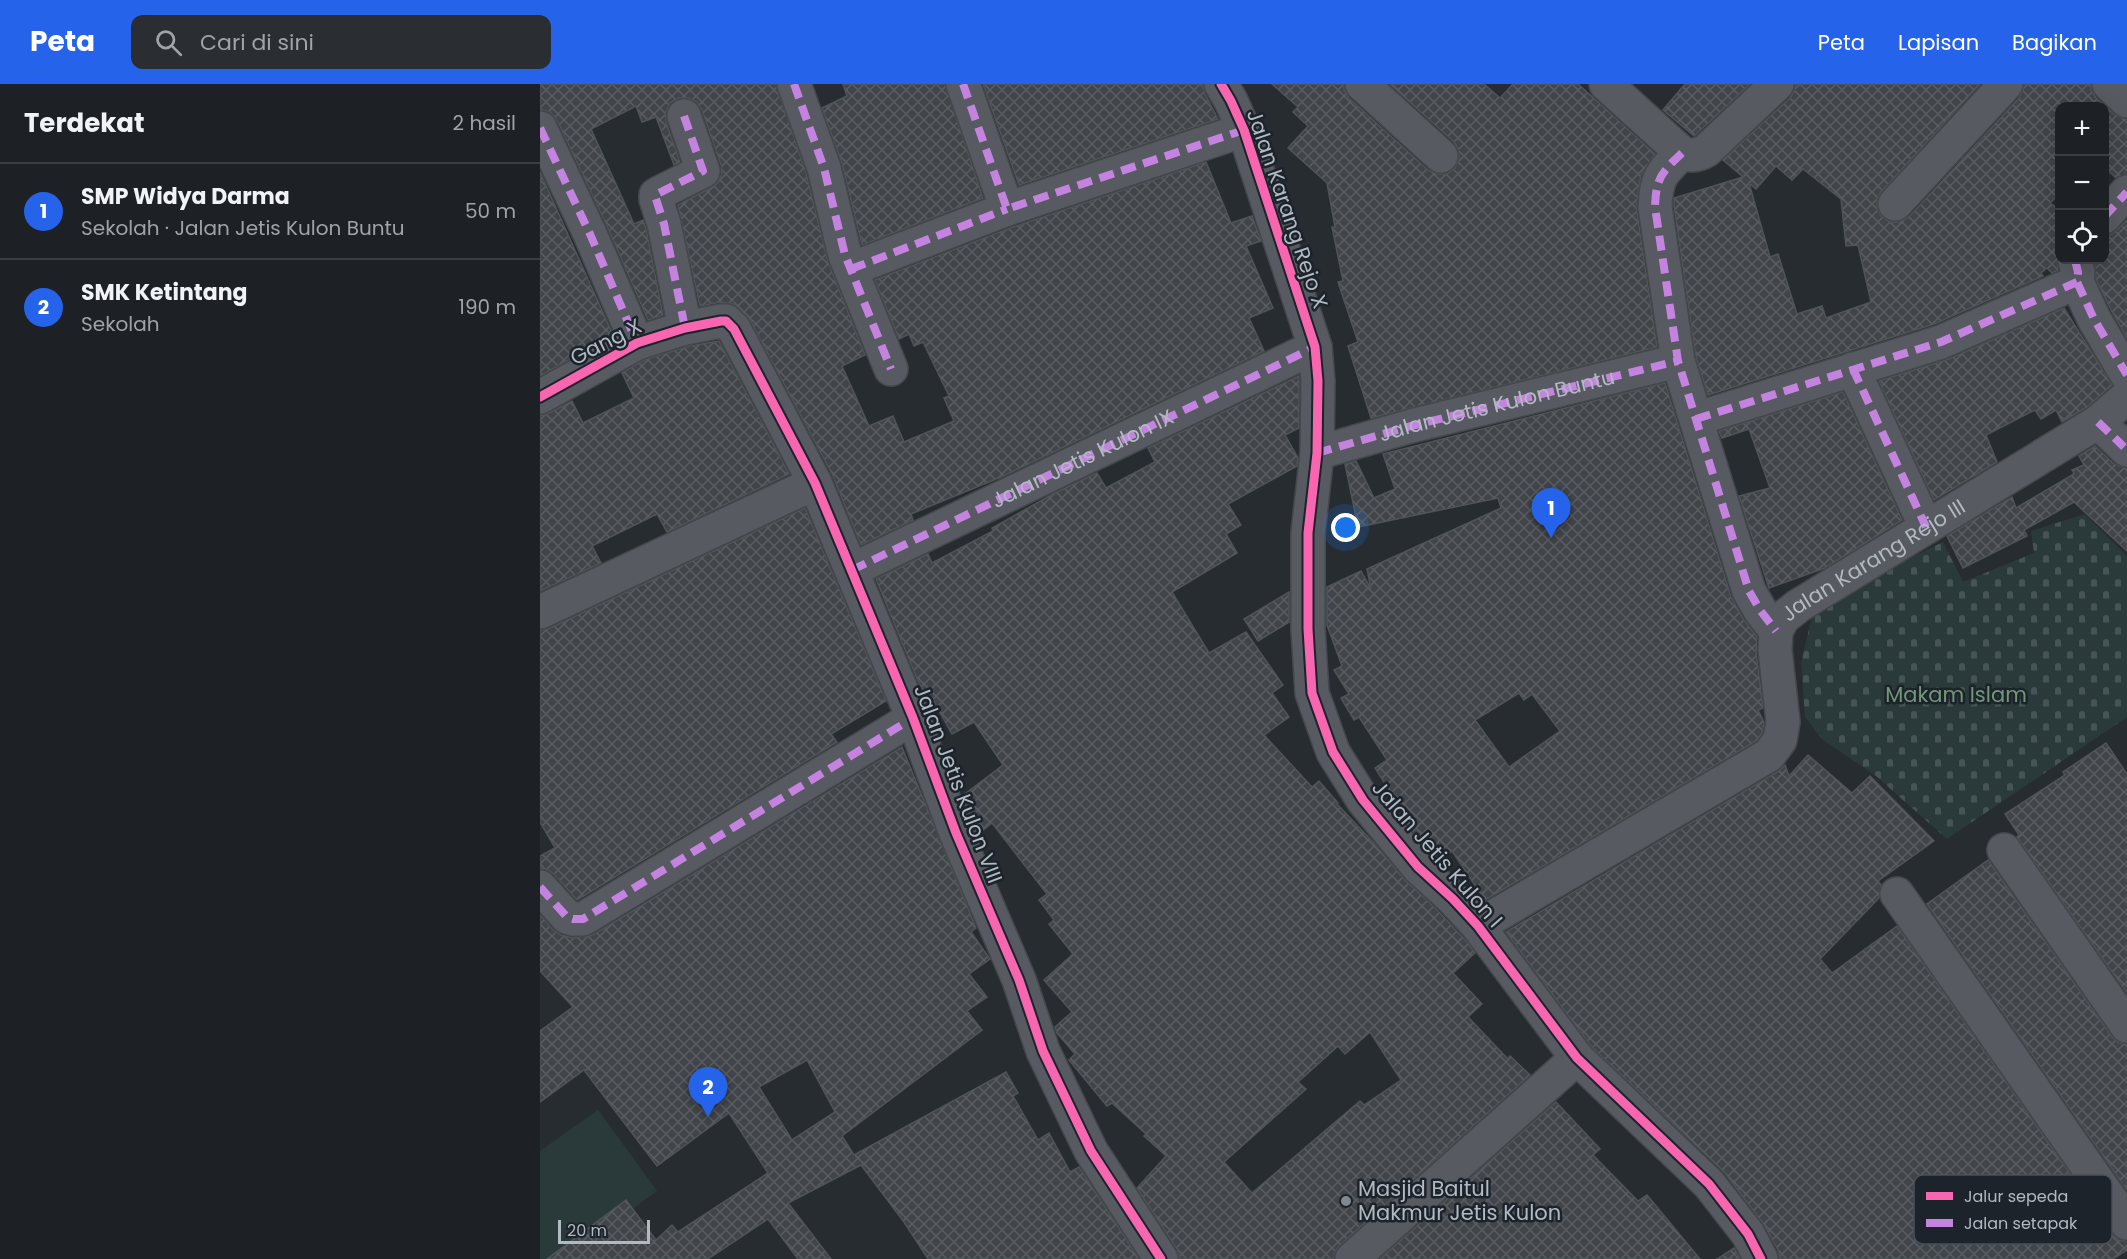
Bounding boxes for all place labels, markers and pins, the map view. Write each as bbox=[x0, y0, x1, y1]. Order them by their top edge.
pin: 1 bbox=[1532, 488, 1570, 538]
pin: 2 bbox=[688, 1068, 728, 1117]
place label: Masjid Baitul Makmur Jetis Kulon bbox=[1358, 1174, 1561, 1227]
marker: Masjid Baitul Makmur Jetis Kulon bbox=[1339, 1194, 1353, 1208]

